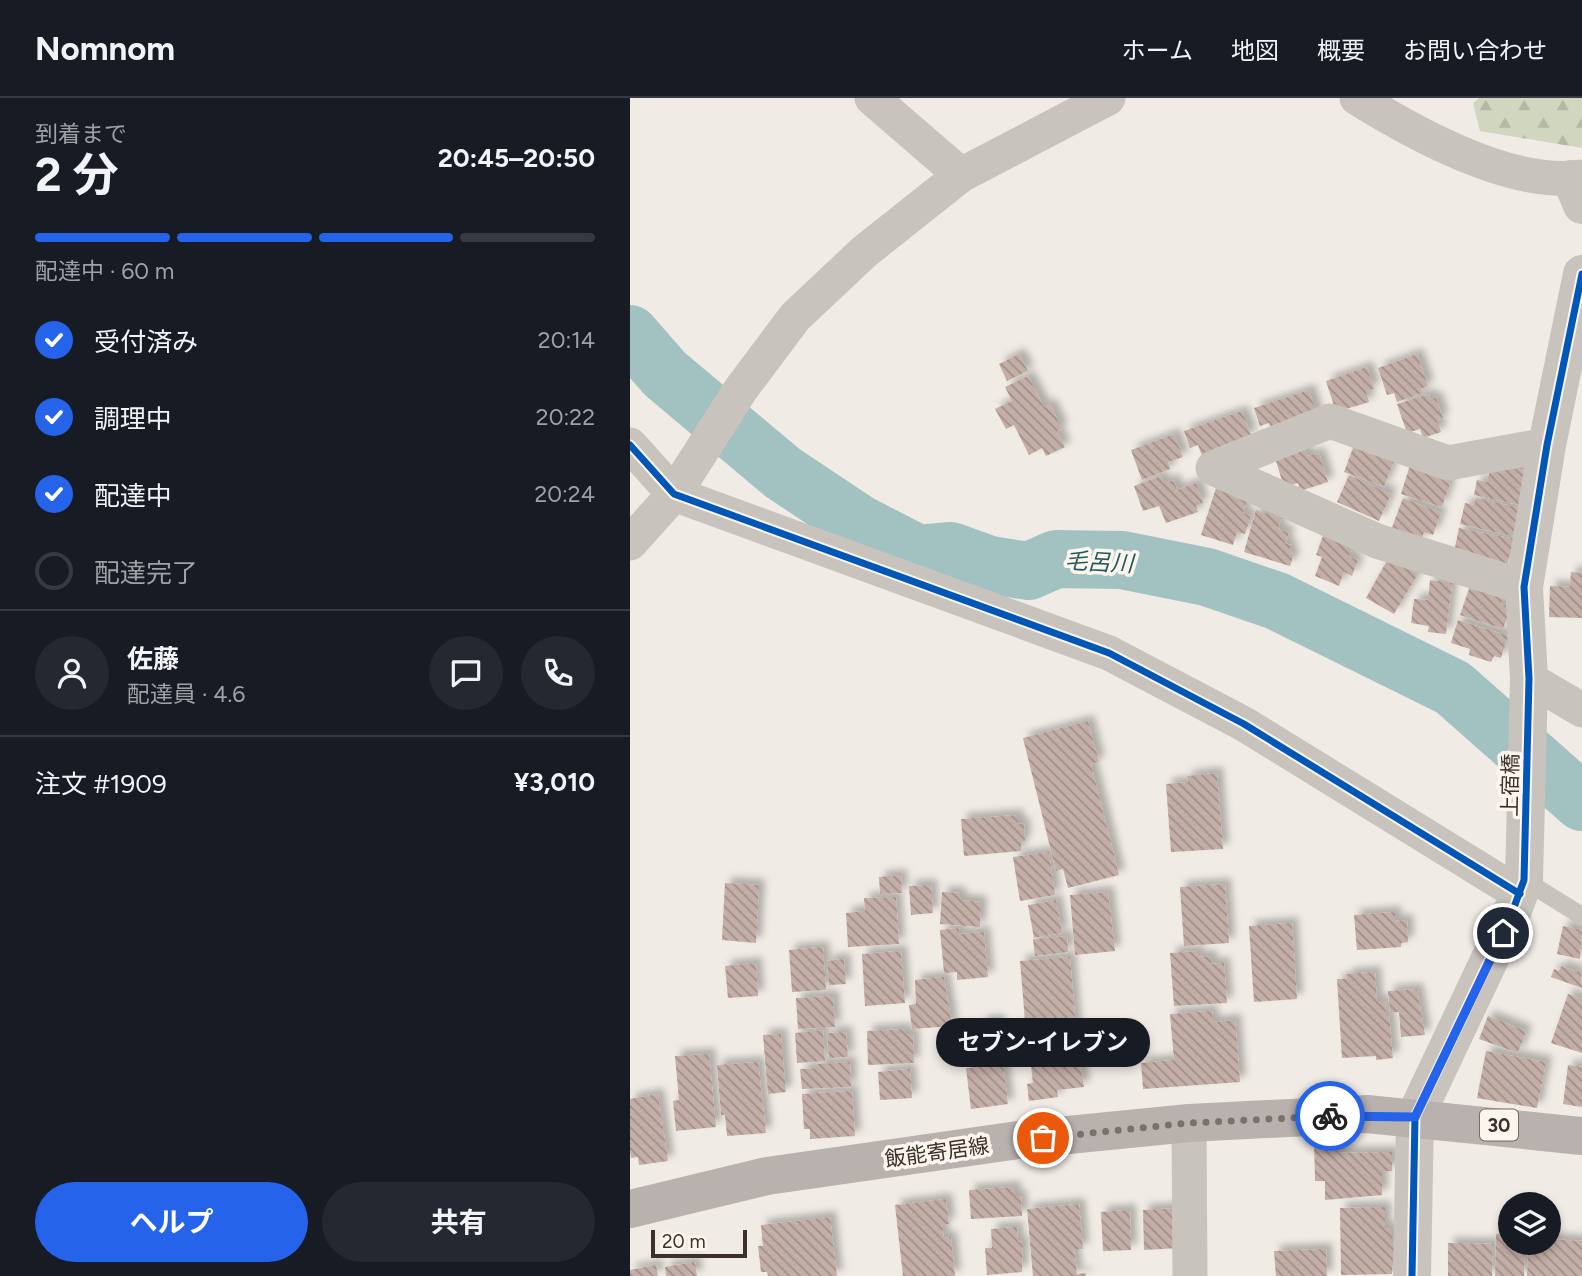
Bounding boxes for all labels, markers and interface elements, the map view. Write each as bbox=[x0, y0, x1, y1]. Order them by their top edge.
text: Nomnom bbox=[35, 29, 175, 68]
text: ホーム bbox=[1122, 36, 1193, 65]
text: 地図 bbox=[1231, 36, 1279, 65]
text: 概要 bbox=[1317, 36, 1365, 65]
text: お問い合わせ bbox=[1403, 36, 1547, 65]
text: 到着まで bbox=[35, 120, 127, 148]
text: 20:45–20:50 bbox=[438, 142, 595, 174]
text: 2 分 bbox=[35, 147, 119, 203]
text: 配達中 · 60 m bbox=[35, 257, 174, 285]
icon: check bbox=[35, 321, 73, 359]
text: 受付済み bbox=[94, 326, 198, 358]
text: 20:14 bbox=[538, 326, 595, 354]
icon: check bbox=[35, 398, 73, 436]
text: 調理中 bbox=[94, 403, 172, 435]
text: 20:22 bbox=[536, 403, 595, 431]
icon: check bbox=[35, 475, 73, 513]
text: 配達中 bbox=[94, 480, 172, 512]
text: 20:24 bbox=[534, 480, 595, 508]
water label: 毛呂川 bbox=[1064, 546, 1137, 578]
text: 配達完了 bbox=[94, 557, 198, 589]
button: person bbox=[35, 636, 109, 710]
button: chat bbox=[429, 636, 503, 710]
button: phone bbox=[521, 636, 595, 710]
text: 佐藤 bbox=[127, 643, 179, 675]
text: 配達員 · 4.6 bbox=[127, 680, 245, 708]
street label: 上宿橋 bbox=[1497, 753, 1523, 817]
text: ¥3,010 bbox=[514, 766, 595, 798]
text: 注文 #1909 bbox=[35, 768, 167, 800]
pin bbox=[1473, 903, 1533, 963]
icon: home bbox=[1484, 914, 1522, 952]
callout: セブン-イレブン bbox=[936, 1019, 1150, 1068]
text: セブン-イレブン bbox=[958, 1028, 1128, 1056]
courier bbox=[1295, 1081, 1365, 1151]
icon: bike bbox=[1311, 1097, 1349, 1135]
pin bbox=[1013, 1108, 1073, 1168]
road number: 30 bbox=[1480, 1110, 1518, 1140]
icon: bag bbox=[1024, 1119, 1062, 1157]
street label: 飯能寄居線 bbox=[883, 1132, 991, 1172]
button: ヘルプ bbox=[35, 1182, 308, 1262]
button: 共有 bbox=[322, 1182, 595, 1262]
map controls bbox=[1498, 1192, 1561, 1255]
button: layers bbox=[1498, 1192, 1561, 1255]
scale bar bbox=[651, 1227, 747, 1259]
text: 20 m bbox=[662, 1230, 706, 1253]

